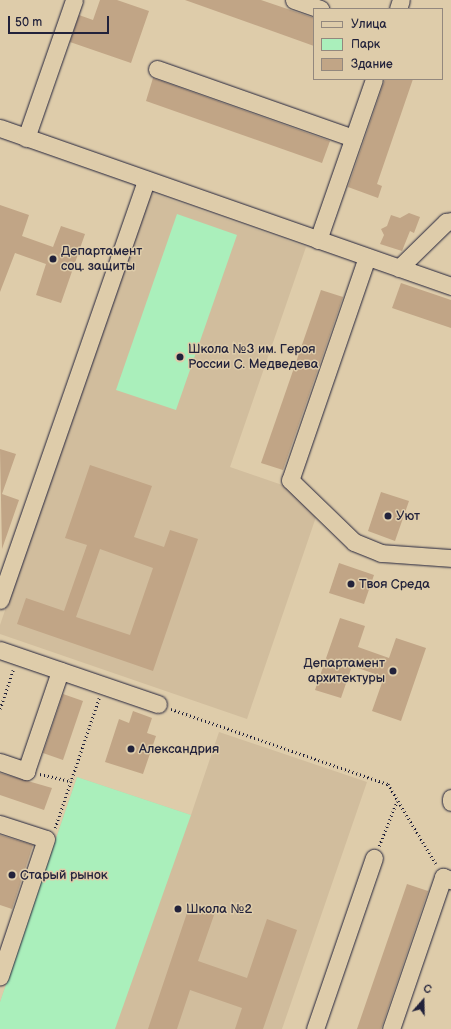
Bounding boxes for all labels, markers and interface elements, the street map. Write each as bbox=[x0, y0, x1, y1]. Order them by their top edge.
scale bar bbox=[10, 8, 111, 34]
legend bbox=[313, 8, 443, 80]
text: 50 m bbox=[15, 15, 42, 30]
text: Улица bbox=[351, 17, 387, 32]
text: Парк bbox=[351, 37, 380, 52]
text: Здание bbox=[351, 57, 393, 72]
place label: Департамент соц. защиты bbox=[61, 244, 142, 275]
marker: Департамент соц. защиты bbox=[48, 254, 58, 264]
place label: Школа №3 им. Героя России С. Медведева bbox=[188, 342, 318, 373]
marker: Школа №3 им. Героя России С. Медведева bbox=[175, 352, 185, 362]
place label: Уют bbox=[396, 508, 420, 524]
marker: Уют bbox=[383, 511, 393, 521]
place label: Твоя Среда bbox=[359, 576, 430, 592]
marker: Твоя Среда bbox=[346, 579, 356, 589]
place label: Департамент архитектуры bbox=[304, 656, 385, 687]
marker: Департамент архитектуры bbox=[388, 666, 398, 676]
place label: Александрия bbox=[139, 741, 219, 757]
marker: Александрия bbox=[126, 744, 136, 754]
place label: Старый рынок bbox=[20, 867, 108, 883]
marker: Старый рынок bbox=[7, 870, 17, 880]
place label: Школа №2 bbox=[186, 901, 252, 917]
marker: Школа №2 bbox=[173, 904, 183, 914]
north arrow bbox=[403, 981, 443, 1021]
text: С bbox=[421, 982, 433, 997]

